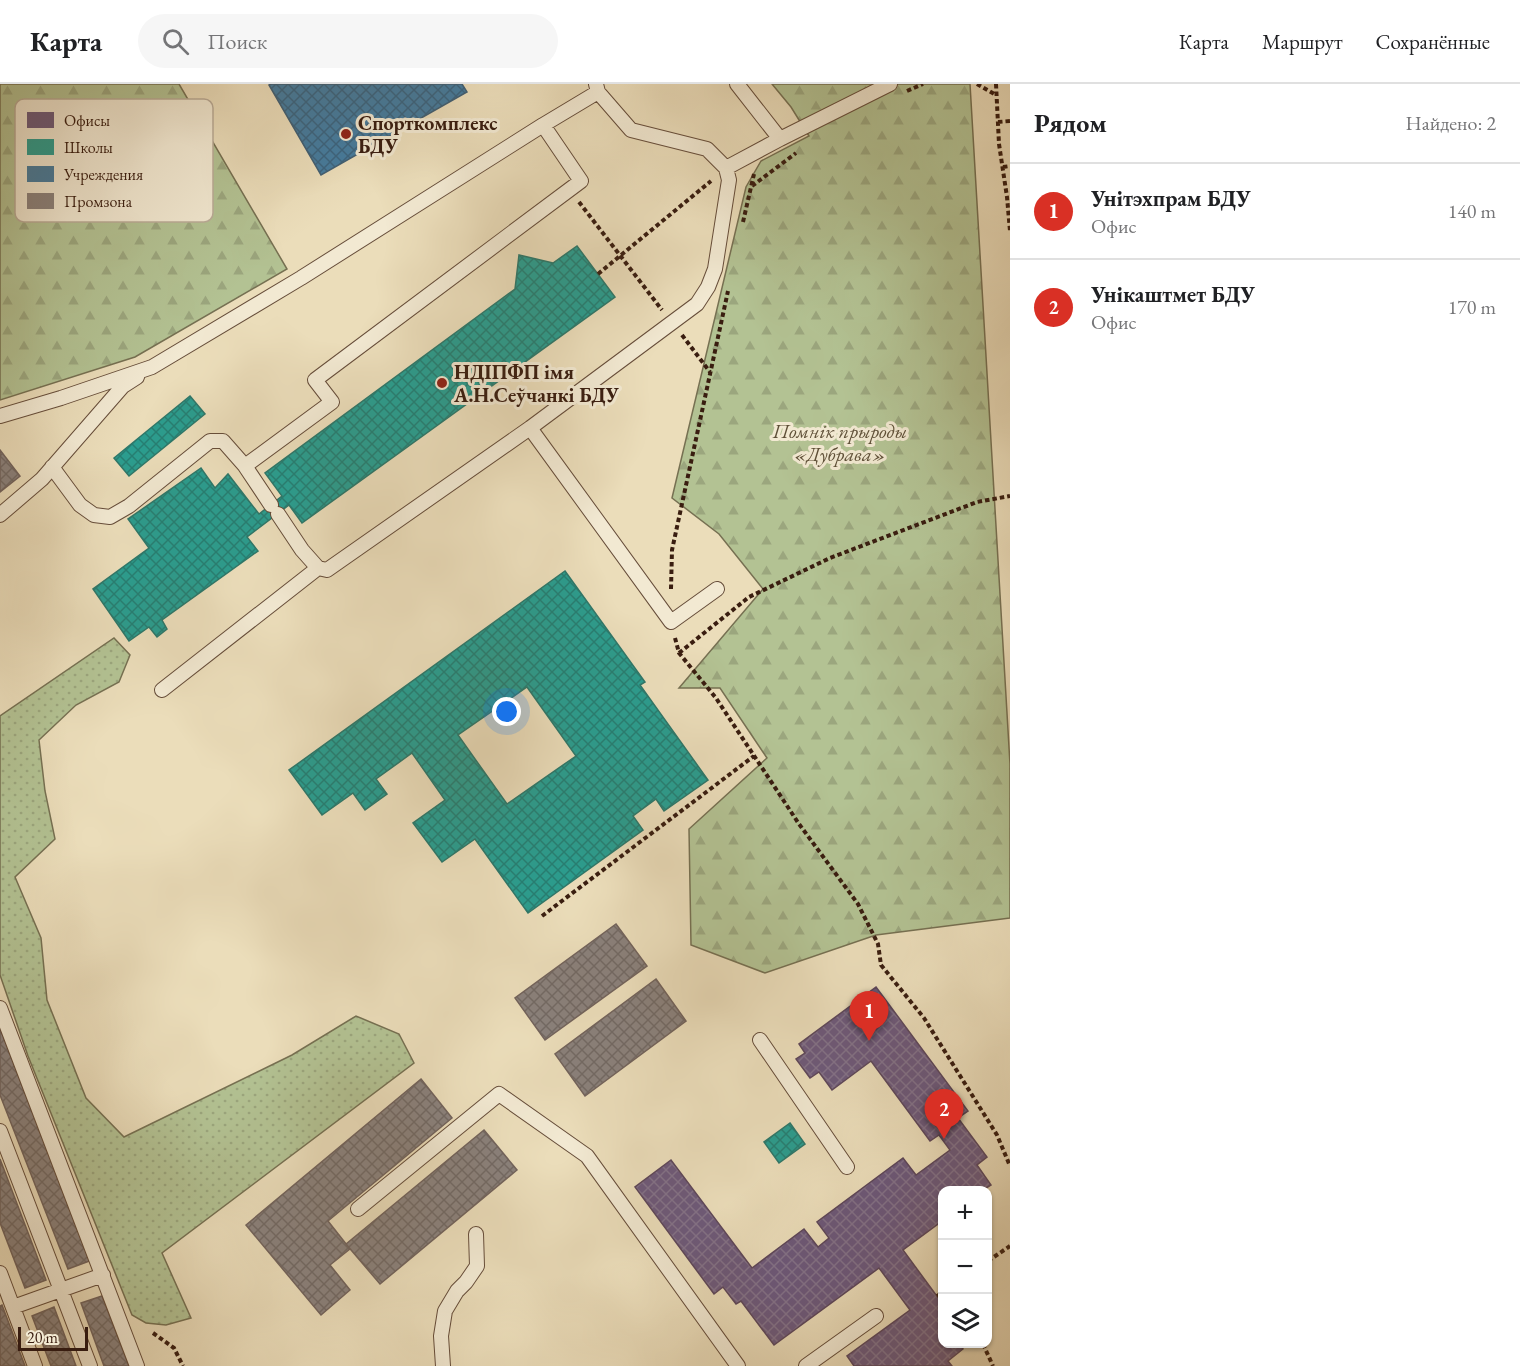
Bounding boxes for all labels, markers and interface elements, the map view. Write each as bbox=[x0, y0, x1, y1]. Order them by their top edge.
search box bbox=[138, 14, 558, 68]
text: Карта bbox=[30, 23, 102, 59]
icon: search bbox=[159, 25, 192, 58]
text: Поиск bbox=[207, 27, 267, 56]
text: Карта bbox=[1179, 28, 1229, 55]
text: Маршрут bbox=[1262, 28, 1343, 55]
text: Сохранённые bbox=[1376, 28, 1490, 55]
legend bbox=[15, 99, 213, 222]
text: Рядом bbox=[1034, 106, 1107, 140]
text: Офисы bbox=[64, 110, 110, 131]
place label: Спорткомплекс БДУ bbox=[358, 110, 497, 159]
text: Найдено: 2 bbox=[1405, 110, 1496, 136]
marker: Спорткомплекс БДУ bbox=[339, 127, 353, 141]
text: Школы bbox=[64, 137, 113, 158]
text: Учреждения bbox=[63, 164, 143, 185]
text: Унітэхпрам БДУ bbox=[1091, 184, 1251, 213]
text: Промзона bbox=[64, 191, 133, 212]
text: 1 bbox=[1048, 198, 1059, 224]
text: 140 m bbox=[1448, 198, 1496, 224]
text: Офис bbox=[1091, 213, 1137, 239]
text: Унікаштмет БДУ bbox=[1091, 280, 1255, 309]
text: 2 bbox=[1048, 294, 1059, 320]
text: 170 m bbox=[1448, 294, 1496, 320]
text: Офис bbox=[1091, 309, 1137, 335]
place label: НДІПФП імя А.Н.Сеўчанкі БДУ bbox=[453, 359, 620, 408]
marker: НДІПФП імя А.Н.Сеўчанкі БДУ bbox=[435, 376, 449, 390]
park label: Помнік прыроды «Дубрава» bbox=[772, 418, 907, 467]
your location bbox=[492, 697, 521, 726]
pin: 1 bbox=[850, 992, 888, 1041]
pin: 2 bbox=[924, 1090, 964, 1139]
map controls bbox=[938, 1186, 992, 1348]
button: + bbox=[938, 1186, 992, 1240]
button: − bbox=[938, 1240, 992, 1294]
button: layers bbox=[938, 1294, 992, 1348]
scale bar bbox=[18, 1324, 88, 1352]
text: 20 m bbox=[27, 1327, 58, 1348]

